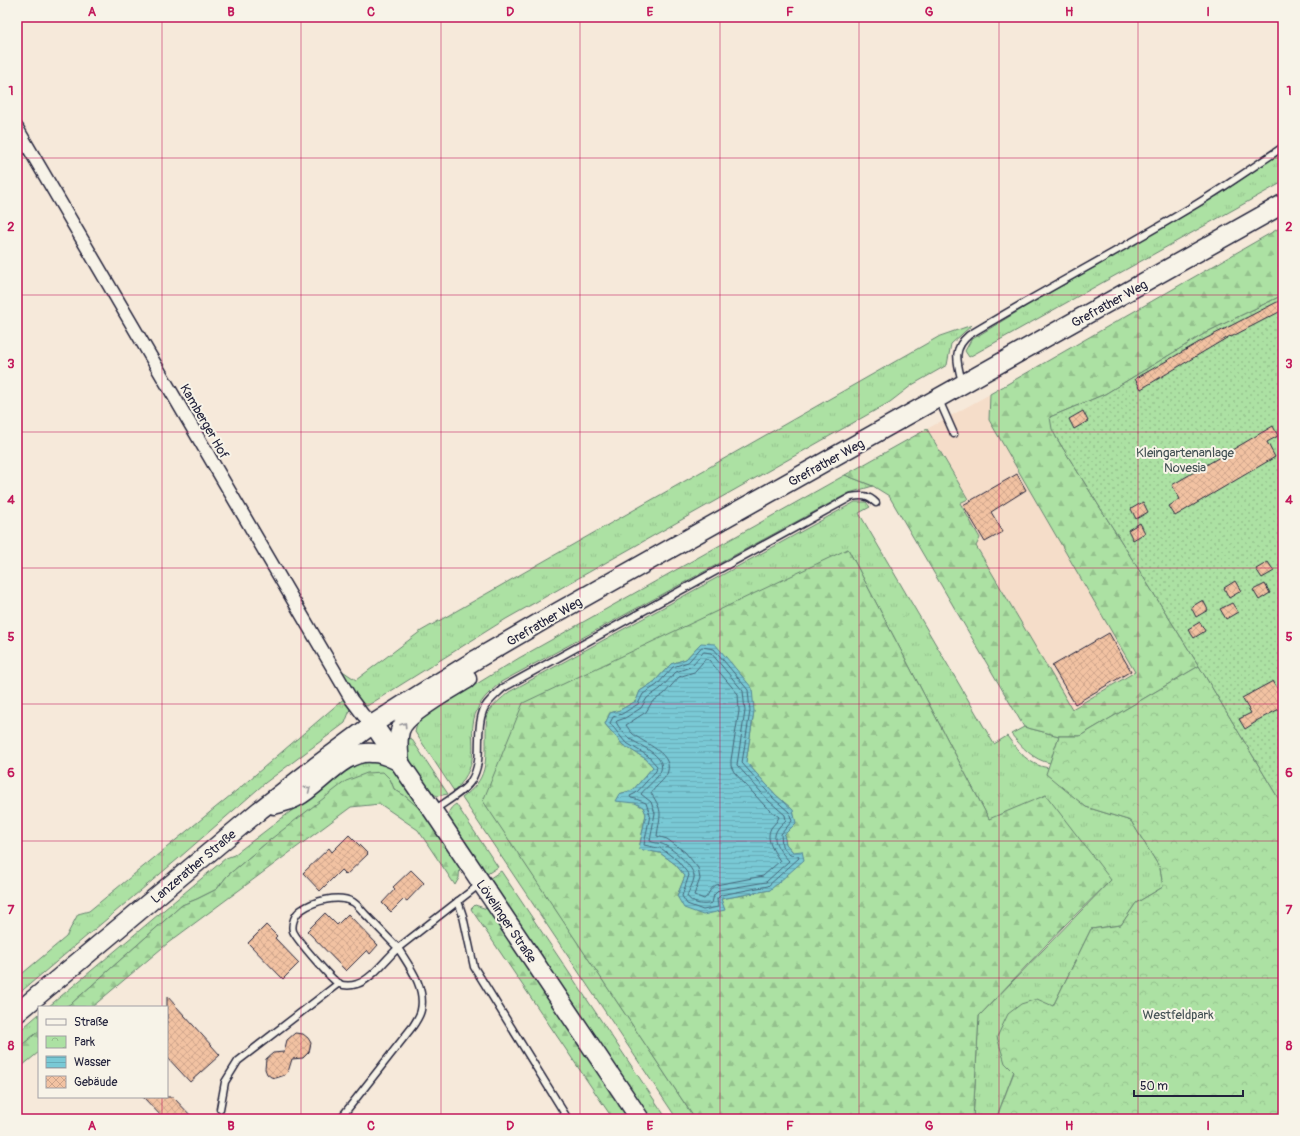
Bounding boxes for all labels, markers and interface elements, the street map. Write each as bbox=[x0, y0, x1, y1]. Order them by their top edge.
text: A bbox=[88, 4, 97, 20]
text: B bbox=[227, 4, 235, 20]
text: C bbox=[367, 4, 375, 20]
text: D bbox=[506, 4, 514, 20]
text: E bbox=[647, 4, 654, 20]
text: F bbox=[786, 4, 794, 20]
text: G bbox=[925, 4, 934, 20]
text: H bbox=[1065, 4, 1073, 20]
text: I bbox=[1206, 4, 1210, 20]
text: 1 bbox=[8, 83, 14, 99]
text: 1 bbox=[1286, 83, 1292, 99]
text: 2 bbox=[7, 219, 15, 235]
text: 2 bbox=[1285, 219, 1293, 235]
street label: Grefrather Weg bbox=[1069, 276, 1151, 331]
text: 3 bbox=[7, 356, 15, 372]
text: 3 bbox=[1285, 356, 1293, 372]
street label: Kamberger Hof bbox=[176, 381, 232, 462]
street label: Grefrather Weg bbox=[786, 435, 868, 490]
park label: Kleingartenanlage Novesia bbox=[1136, 445, 1235, 476]
text: 4 bbox=[7, 492, 15, 508]
text: 4 bbox=[1285, 492, 1293, 508]
street label: Grefrather Weg bbox=[504, 594, 585, 650]
text: 5 bbox=[7, 629, 15, 645]
text: 5 bbox=[1285, 629, 1293, 645]
one-way arrow bbox=[399, 722, 406, 729]
text: 6 bbox=[7, 765, 15, 781]
text: 6 bbox=[1285, 765, 1293, 781]
one-way arrow bbox=[303, 787, 310, 794]
street label: Lanzerather Straße bbox=[148, 826, 240, 907]
street label: Lövelinger Straße bbox=[472, 877, 540, 967]
text: 7 bbox=[8, 902, 15, 918]
text: 7 bbox=[1286, 902, 1293, 918]
legend bbox=[38, 1006, 168, 1098]
park label: Westfeldpark bbox=[1142, 1007, 1214, 1023]
text: Straße bbox=[74, 1015, 108, 1030]
text: Park bbox=[74, 1035, 95, 1050]
text: 8 bbox=[8, 1038, 15, 1054]
text: 8 bbox=[1286, 1038, 1293, 1054]
text: Wasser bbox=[74, 1055, 111, 1070]
scale bar bbox=[1134, 1072, 1243, 1098]
text: Gebäude bbox=[74, 1075, 118, 1090]
text: 50 m bbox=[1140, 1079, 1168, 1094]
text: A bbox=[88, 1118, 97, 1134]
text: B bbox=[227, 1118, 235, 1134]
text: C bbox=[367, 1118, 375, 1134]
text: D bbox=[506, 1118, 514, 1134]
text: E bbox=[647, 1118, 654, 1134]
text: F bbox=[786, 1118, 794, 1134]
text: G bbox=[925, 1118, 934, 1134]
text: H bbox=[1065, 1118, 1073, 1134]
text: I bbox=[1206, 1118, 1210, 1134]

